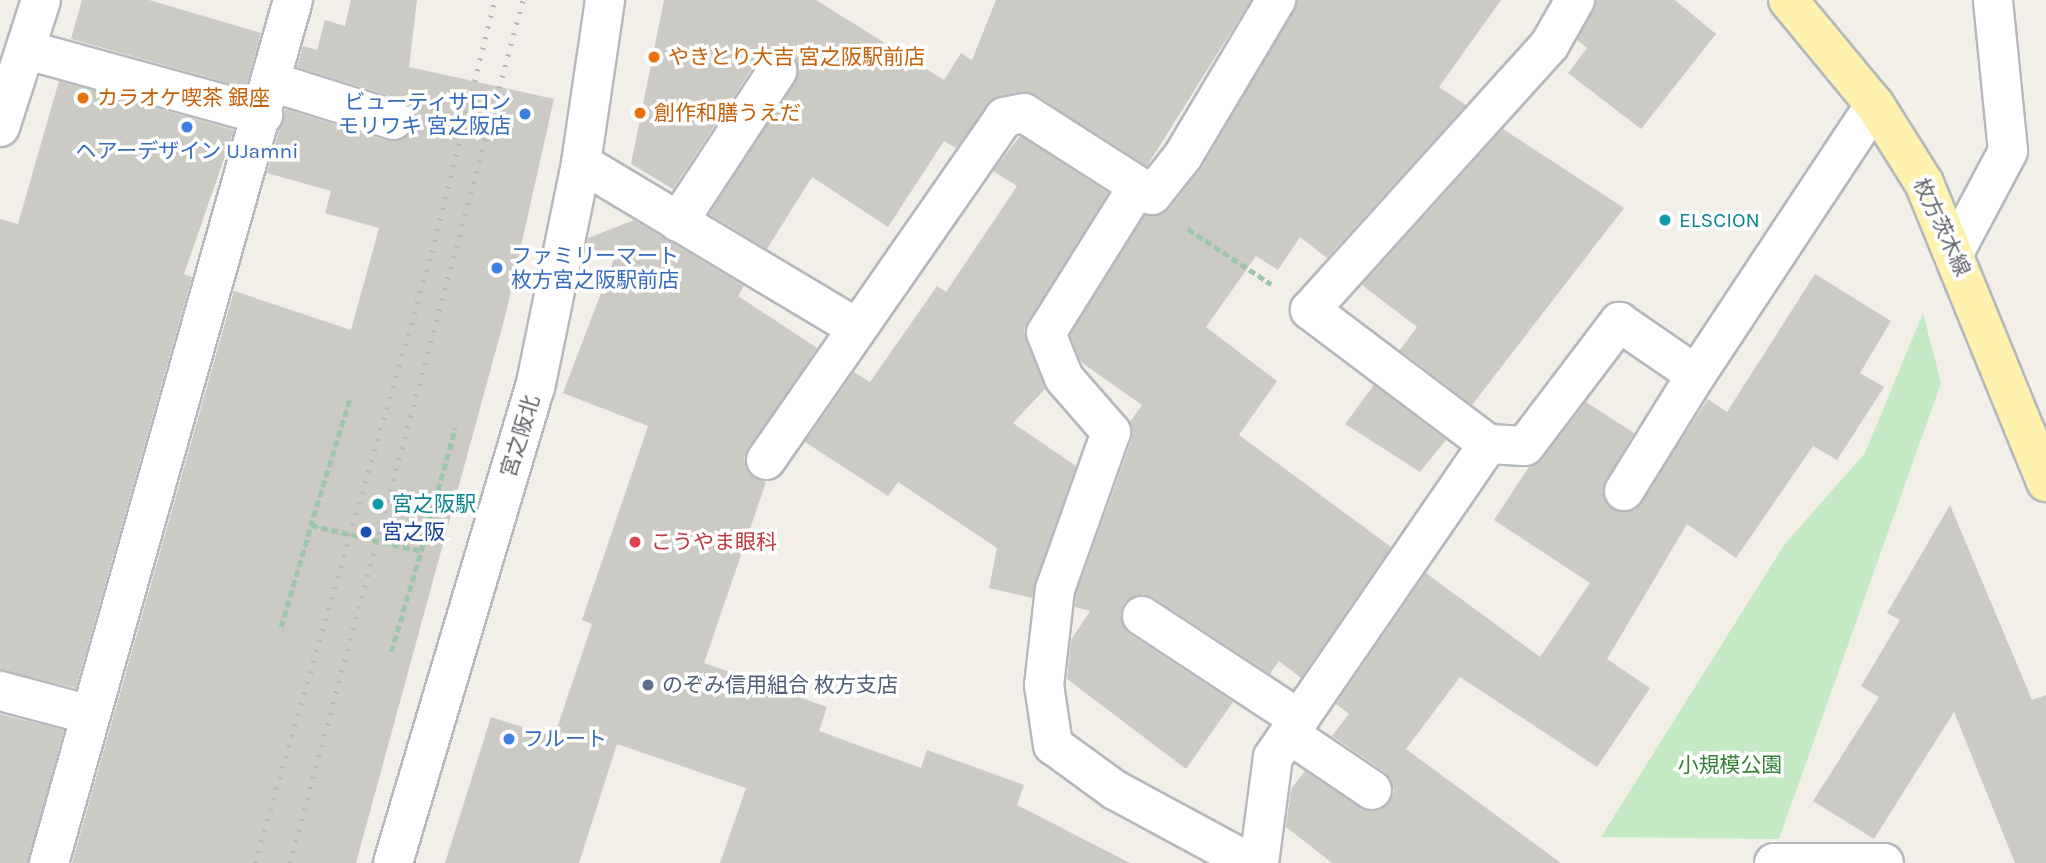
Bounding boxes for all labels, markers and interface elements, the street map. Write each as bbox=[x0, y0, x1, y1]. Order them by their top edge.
place label: やきとり大吉 宮之阪駅前店 bbox=[668, 44, 925, 70]
marker: やきとり大吉 宮之阪駅前店 bbox=[646, 49, 662, 65]
place label: カラオケ喫茶 銀座 bbox=[97, 85, 270, 111]
place label: ビューティサロン モリワキ 宮之阪店 bbox=[338, 89, 511, 139]
marker: カラオケ喫茶 銀座 bbox=[75, 90, 91, 106]
place label: 創作和膳うえだ bbox=[654, 100, 801, 126]
marker: 創作和膳うえだ bbox=[632, 105, 648, 121]
marker: ビューティサロン モリワキ 宮之阪店 bbox=[517, 106, 533, 122]
marker: ヘアーデザイン UJamni bbox=[179, 119, 195, 135]
place label: ヘアーデザイン UJamni bbox=[75, 138, 299, 164]
street label: 枚方茨木線 bbox=[1908, 174, 1976, 280]
place label: ELSCION bbox=[1679, 207, 1760, 233]
marker: ELSCION bbox=[1657, 212, 1673, 228]
place label: ファミリーマート 枚方宮之阪駅前店 bbox=[511, 243, 679, 293]
marker: ファミリーマート 枚方宮之阪駅前店 bbox=[489, 260, 505, 276]
street label: 宮之阪北 bbox=[496, 392, 544, 480]
place label: 宮之阪駅 bbox=[392, 491, 476, 517]
marker: 宮之阪駅 bbox=[370, 496, 386, 512]
place label: 宮之阪 bbox=[382, 519, 445, 545]
marker: 宮之阪 bbox=[356, 522, 376, 542]
place label: こうやま眼科 bbox=[651, 529, 777, 555]
marker: こうやま眼科 bbox=[625, 532, 645, 552]
place label: のぞみ信用組合 枚方支店 bbox=[662, 672, 898, 698]
marker: のぞみ信用組合 枚方支店 bbox=[640, 677, 656, 693]
place label: フルート bbox=[523, 726, 607, 752]
marker: フルート bbox=[501, 731, 517, 747]
park label: 小規模公園 bbox=[1678, 752, 1782, 778]

